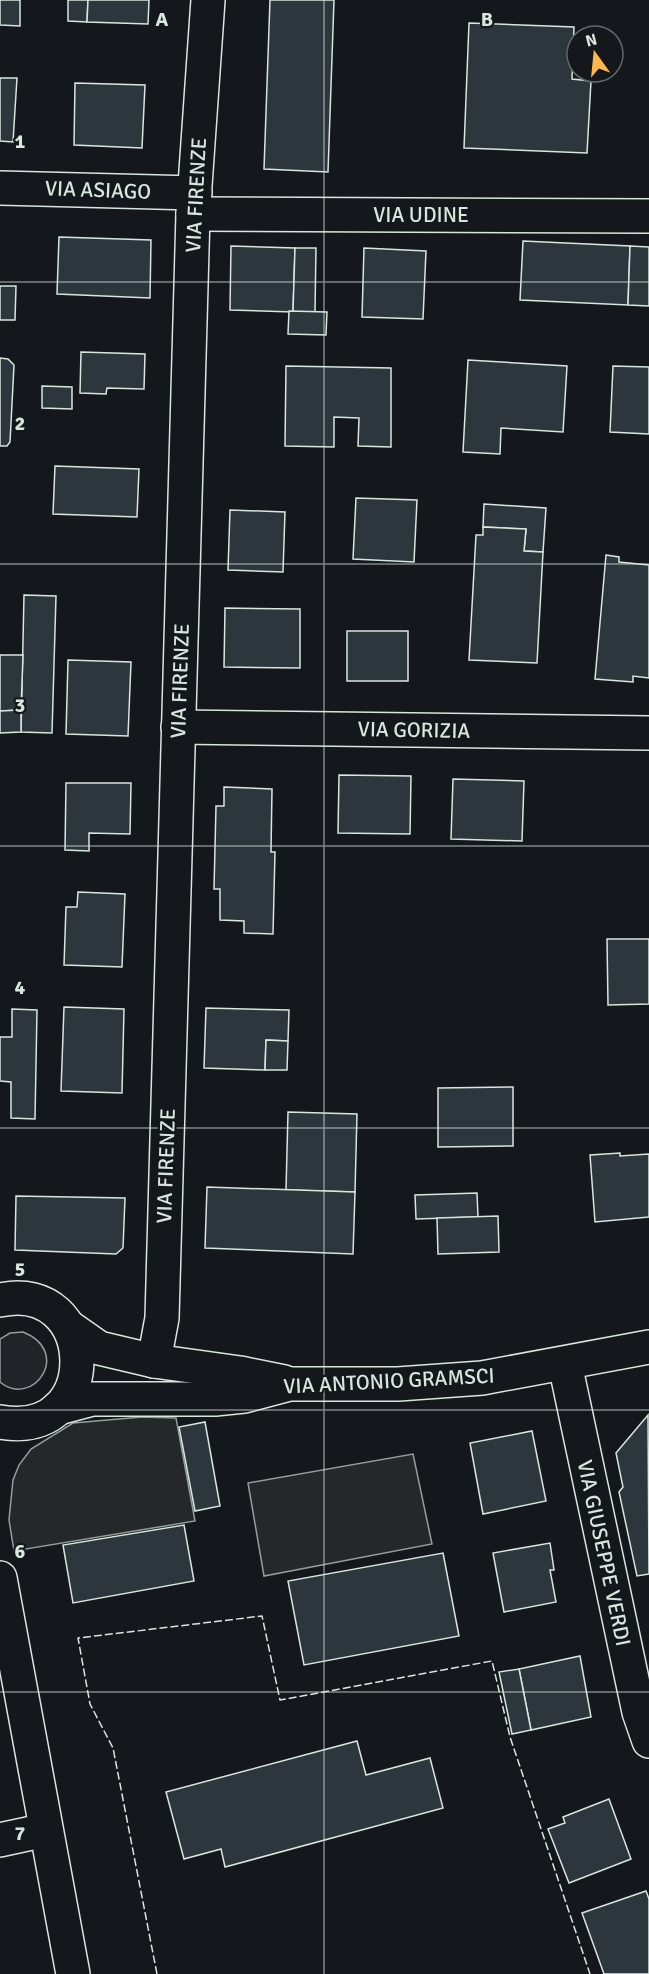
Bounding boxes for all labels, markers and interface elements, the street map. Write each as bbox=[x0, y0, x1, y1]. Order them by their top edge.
text: A bbox=[156, 7, 169, 32]
text: B bbox=[481, 7, 493, 32]
north arrow bbox=[565, 24, 625, 84]
text: N bbox=[583, 29, 599, 52]
text: 1 bbox=[15, 129, 26, 154]
street label: VIA FIRENZE bbox=[180, 137, 212, 253]
street label: VIA ASIAGO bbox=[44, 175, 152, 205]
street label: VIA UDINE bbox=[373, 202, 469, 228]
text: 2 bbox=[15, 411, 25, 436]
street label: VIA FIRENZE bbox=[165, 623, 195, 739]
text: 3 bbox=[15, 693, 25, 718]
street label: VIA GORIZIA bbox=[357, 716, 471, 744]
text: 4 bbox=[15, 975, 26, 1000]
street label: VIA FIRENZE bbox=[151, 1108, 181, 1224]
text: 5 bbox=[15, 1257, 25, 1282]
street label: VIA ANTONIO GRAMSCI bbox=[283, 1362, 495, 1400]
street label: VIA GIUSEPPE VERDI bbox=[572, 1458, 636, 1648]
text: 6 bbox=[15, 1539, 26, 1564]
text: 7 bbox=[15, 1821, 26, 1846]

